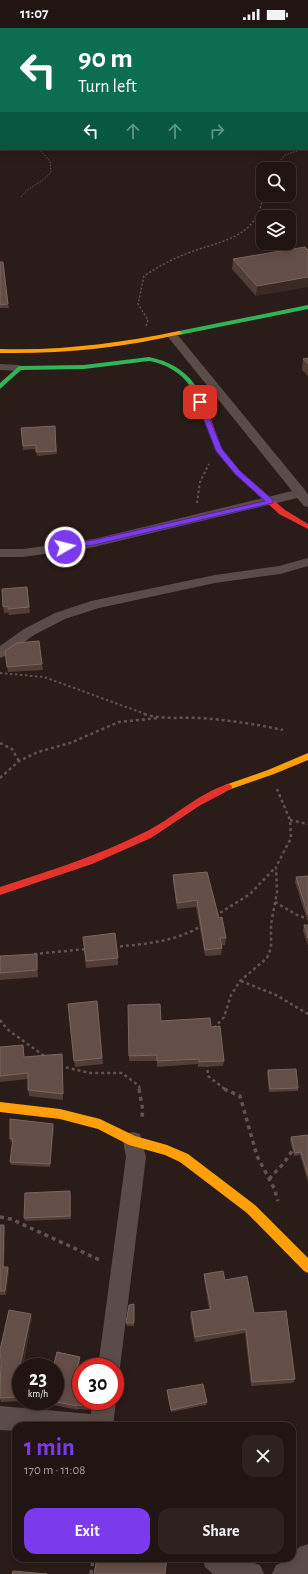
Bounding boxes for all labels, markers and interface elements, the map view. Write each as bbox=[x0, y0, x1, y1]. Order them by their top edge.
text: 11:07 bbox=[20, 6, 49, 21]
icon: left bbox=[12, 44, 64, 96]
text: 90 m bbox=[78, 45, 133, 73]
text: Turn left bbox=[78, 78, 137, 96]
icon: left bbox=[80, 120, 102, 142]
icon: ahead bbox=[122, 120, 144, 142]
icon: ahead bbox=[164, 120, 186, 142]
icon: right bbox=[206, 120, 228, 142]
map controls bbox=[256, 162, 296, 250]
button: search bbox=[256, 162, 296, 202]
button: layers bbox=[256, 210, 296, 250]
pin bbox=[183, 385, 217, 419]
icon: arrive bbox=[189, 391, 211, 413]
position arrow bbox=[44, 526, 86, 568]
speed limit sign: 30 bbox=[72, 1358, 124, 1410]
text: 23 bbox=[29, 1369, 47, 1389]
text: km/h bbox=[28, 1389, 48, 1399]
button: close bbox=[242, 1435, 284, 1477]
text: 1 min bbox=[24, 1436, 75, 1460]
text: 170 m · 11:08 bbox=[24, 1464, 86, 1477]
button: Exit bbox=[24, 1508, 150, 1554]
button: Share bbox=[158, 1508, 284, 1554]

